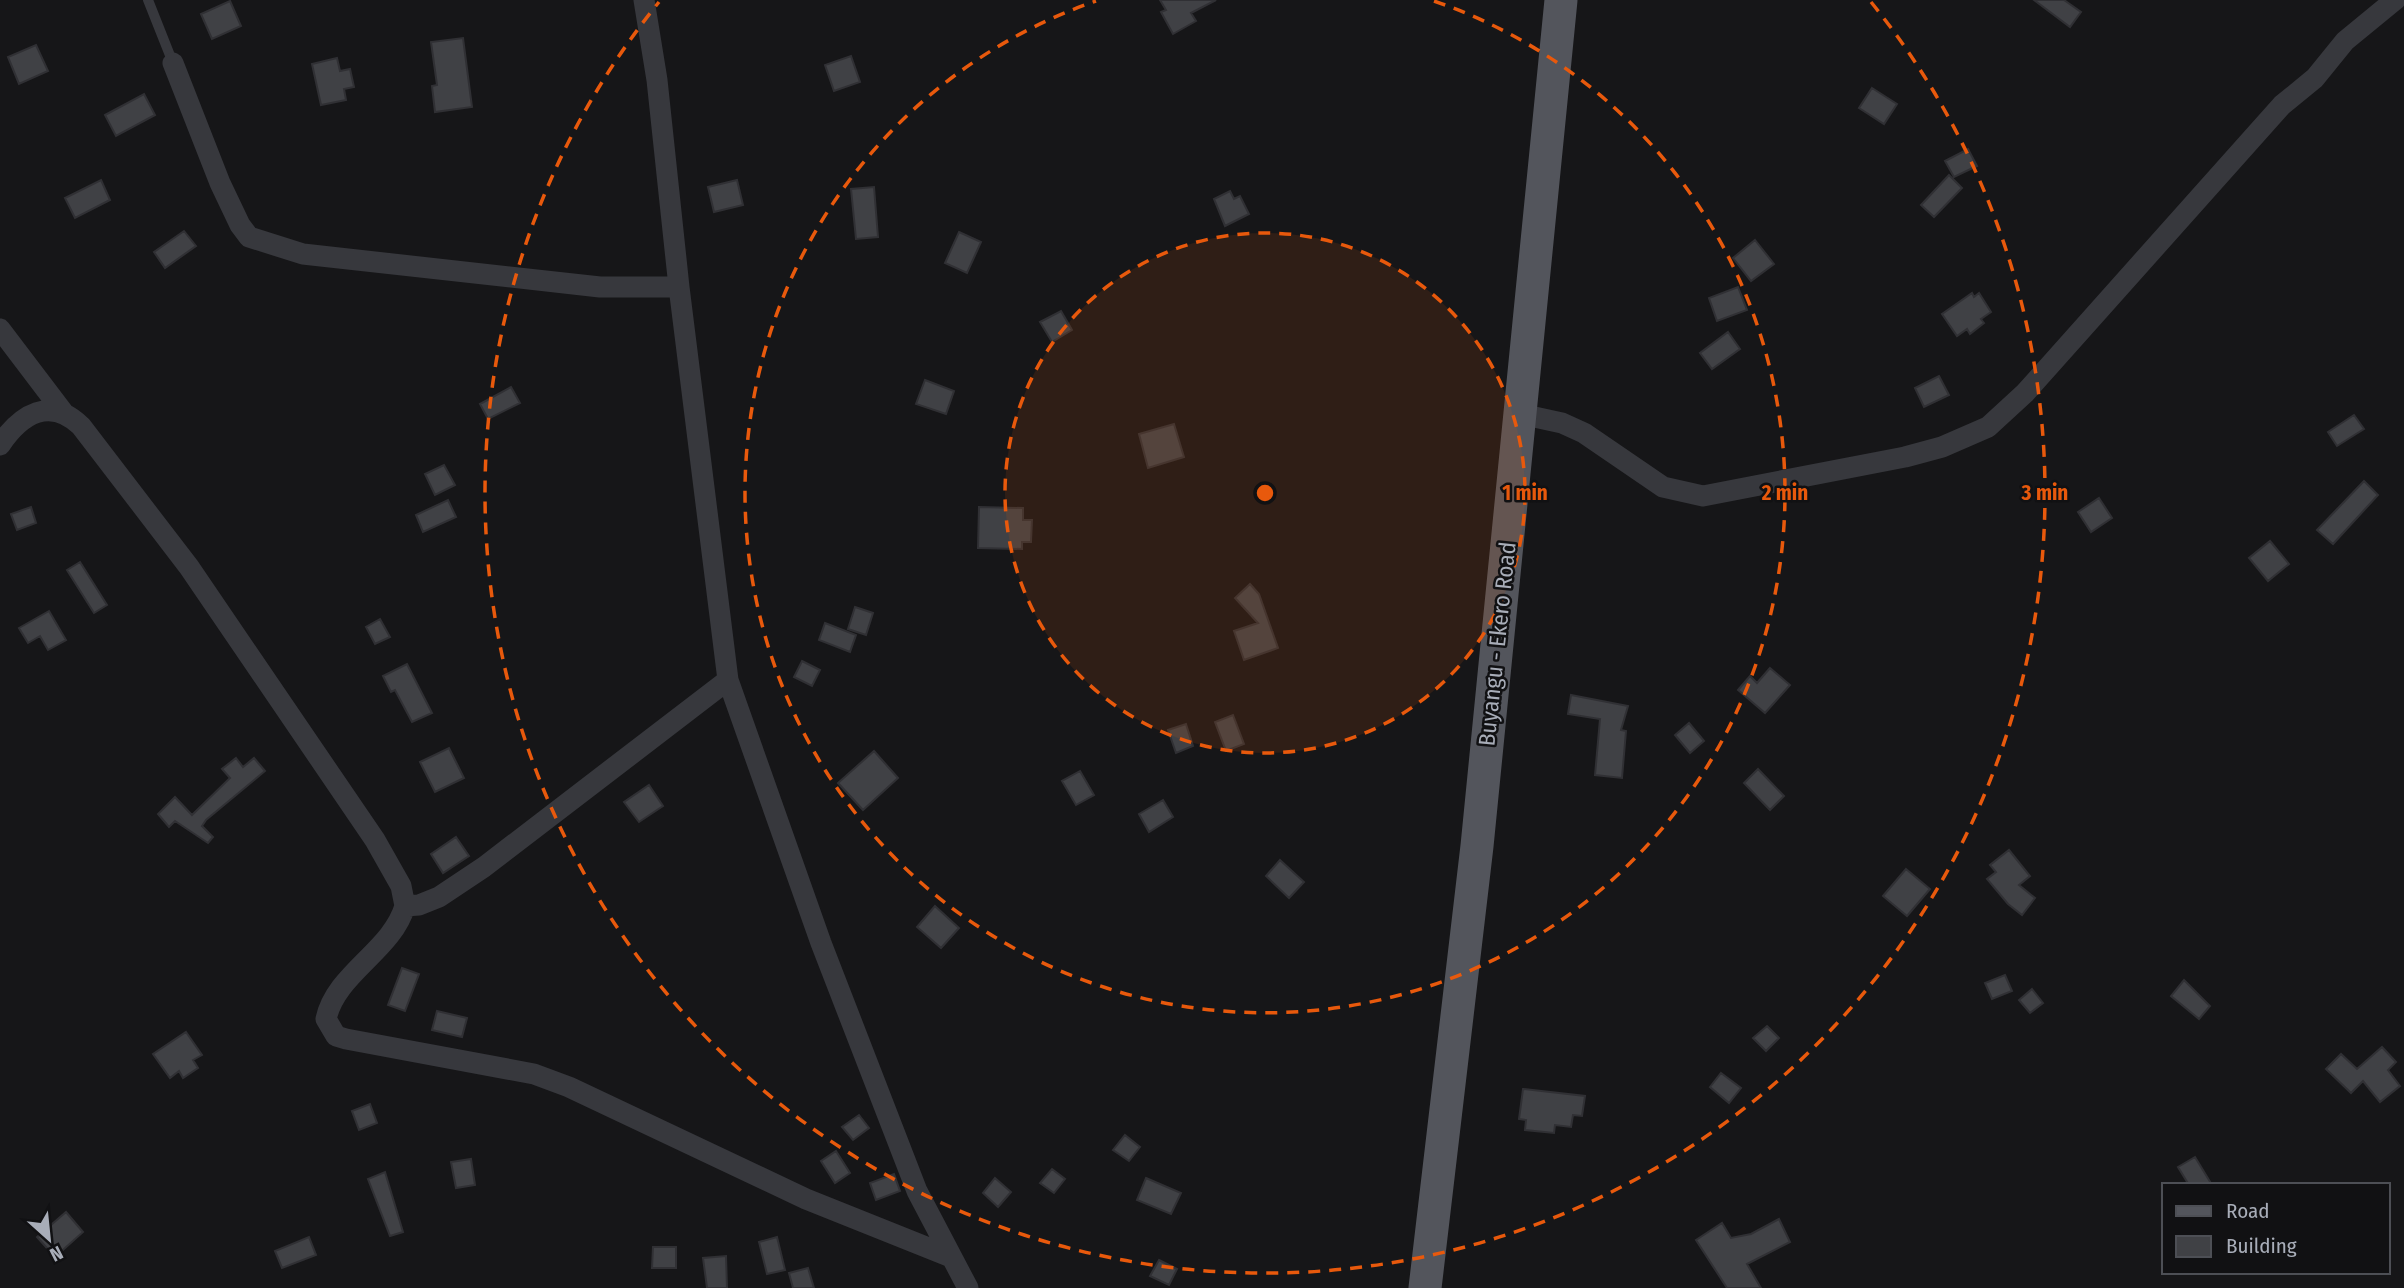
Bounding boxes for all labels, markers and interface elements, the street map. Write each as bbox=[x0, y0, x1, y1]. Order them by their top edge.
text: 1 min bbox=[1502, 480, 1548, 506]
text: 2 min bbox=[1761, 480, 1808, 506]
text: 3 min bbox=[2021, 480, 2068, 506]
centre of rings bbox=[1253, 481, 1277, 505]
street label: Buyangu - Ekero Road bbox=[1472, 541, 1522, 747]
legend bbox=[2162, 1183, 2390, 1274]
text: Road bbox=[2226, 1198, 2270, 1224]
north arrow bbox=[14, 1204, 84, 1274]
text: Building bbox=[2226, 1233, 2297, 1259]
text: N bbox=[46, 1241, 67, 1267]

